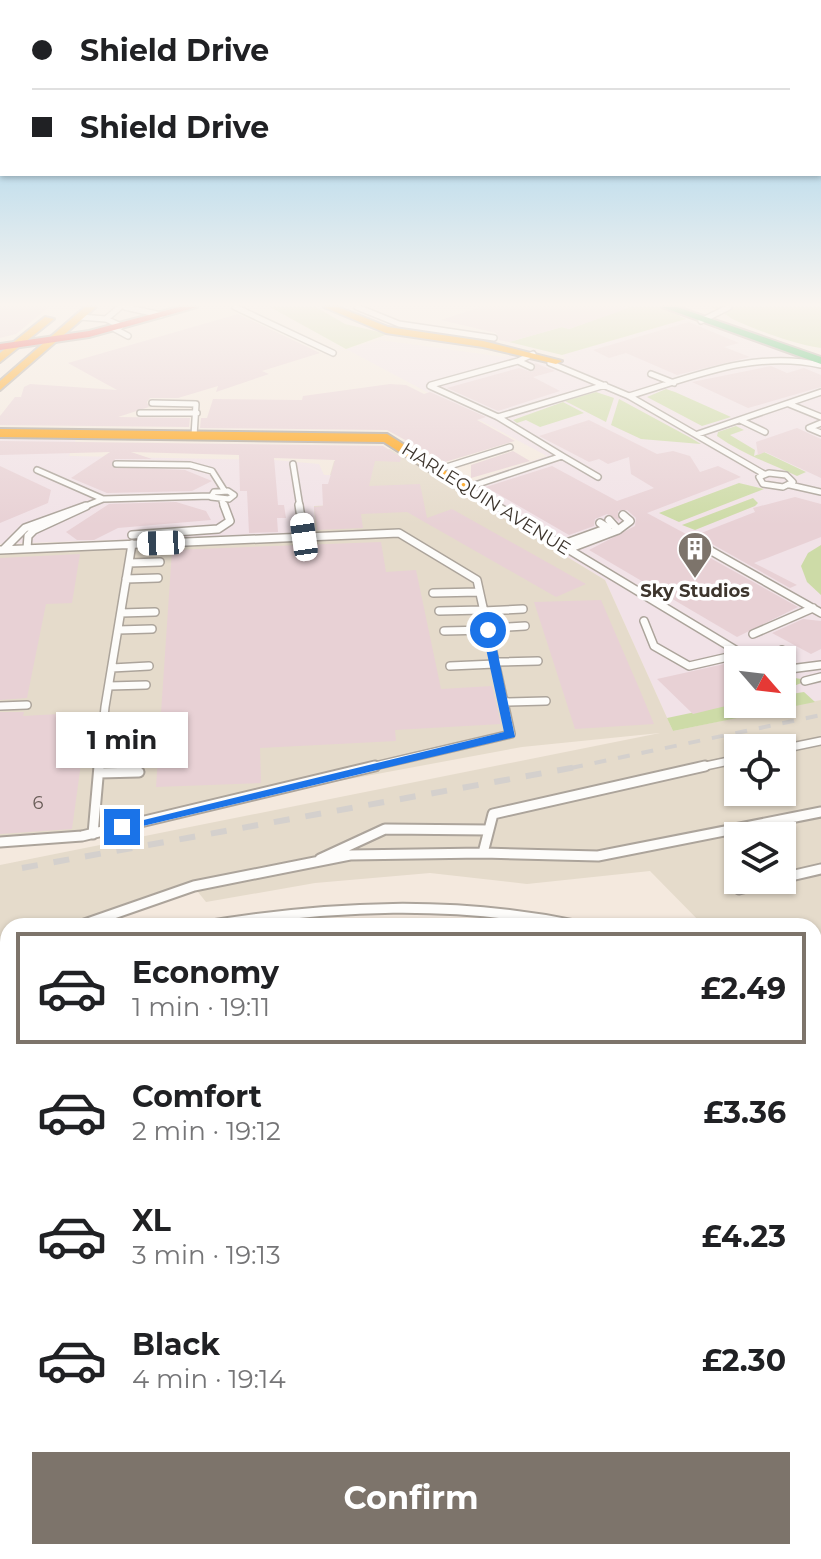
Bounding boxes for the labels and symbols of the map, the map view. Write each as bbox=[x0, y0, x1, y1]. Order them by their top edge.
street label: HARLEQUIN AVENUE bbox=[398, 438, 574, 560]
car bbox=[289, 512, 319, 562]
car bbox=[137, 530, 185, 556]
building icon: Sky Studios bbox=[676, 530, 714, 580]
place label: Sky Studios bbox=[640, 580, 750, 602]
route start bbox=[470, 612, 506, 648]
north arrow bbox=[724, 646, 796, 718]
callout: 1 min bbox=[56, 711, 188, 767]
house number: 6 bbox=[33, 792, 44, 814]
route end bbox=[104, 809, 140, 845]

